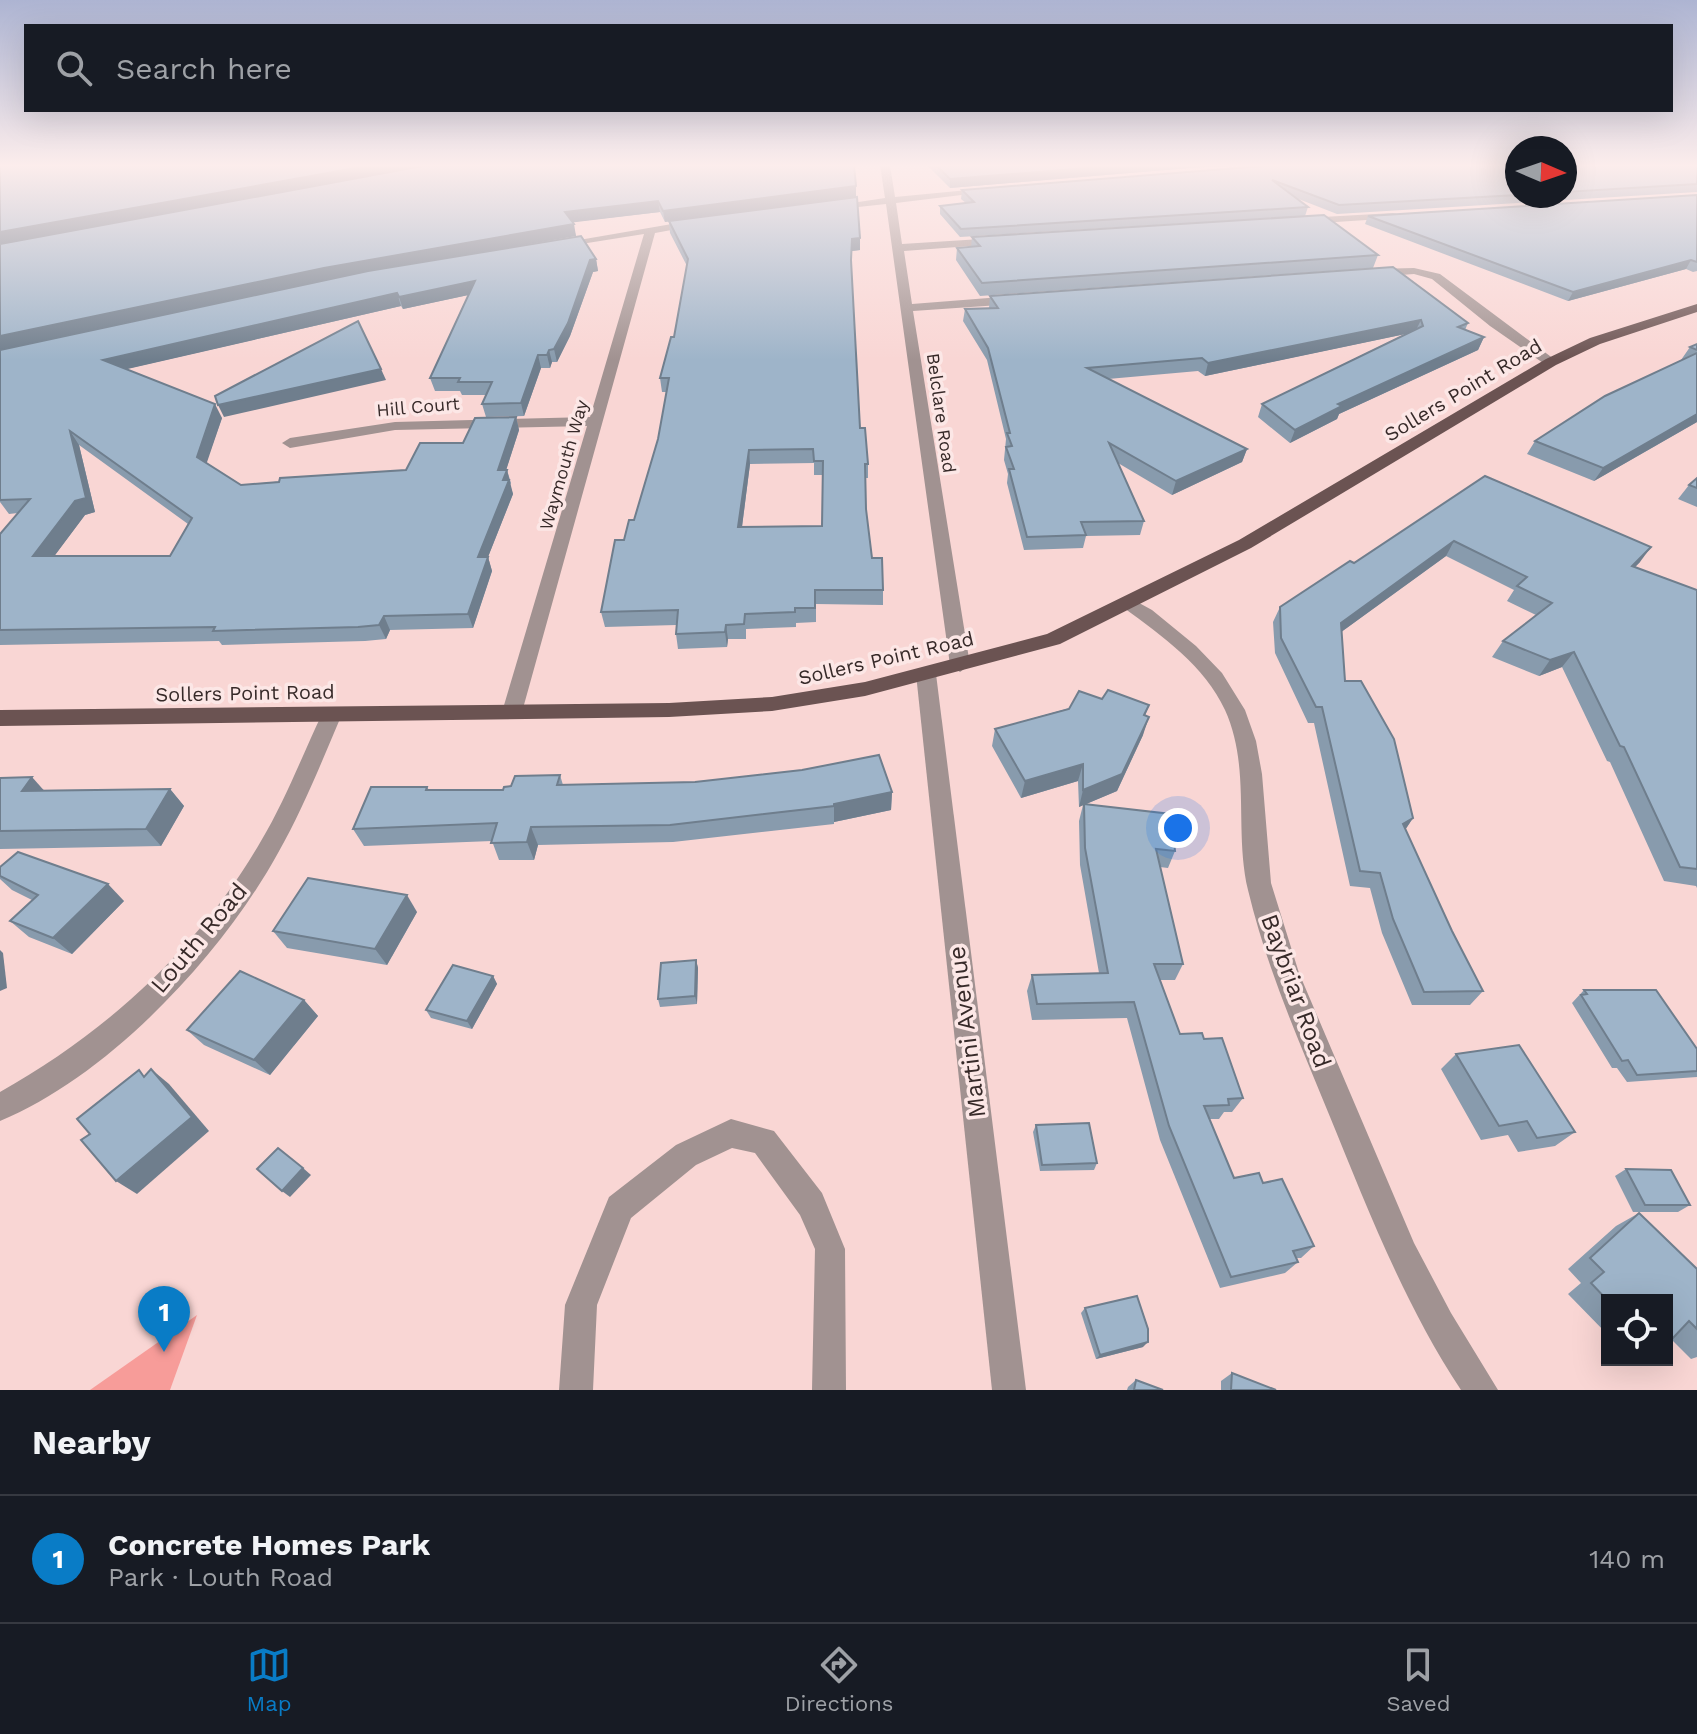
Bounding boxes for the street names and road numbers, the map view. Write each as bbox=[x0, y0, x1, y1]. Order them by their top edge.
street label: Sollers Point Road bbox=[1380, 334, 1546, 446]
street label: Belclare Road bbox=[923, 352, 960, 474]
street label: Hill Court bbox=[376, 392, 461, 421]
street label: Waymouth Way bbox=[535, 397, 592, 532]
street label: Sollers Point Road bbox=[796, 626, 976, 690]
street label: Sollers Point Road bbox=[155, 679, 335, 707]
street label: Louth Road bbox=[145, 877, 253, 999]
street label: Baybriar Road bbox=[1255, 910, 1337, 1072]
street label: Martini Avenue bbox=[943, 945, 991, 1119]

